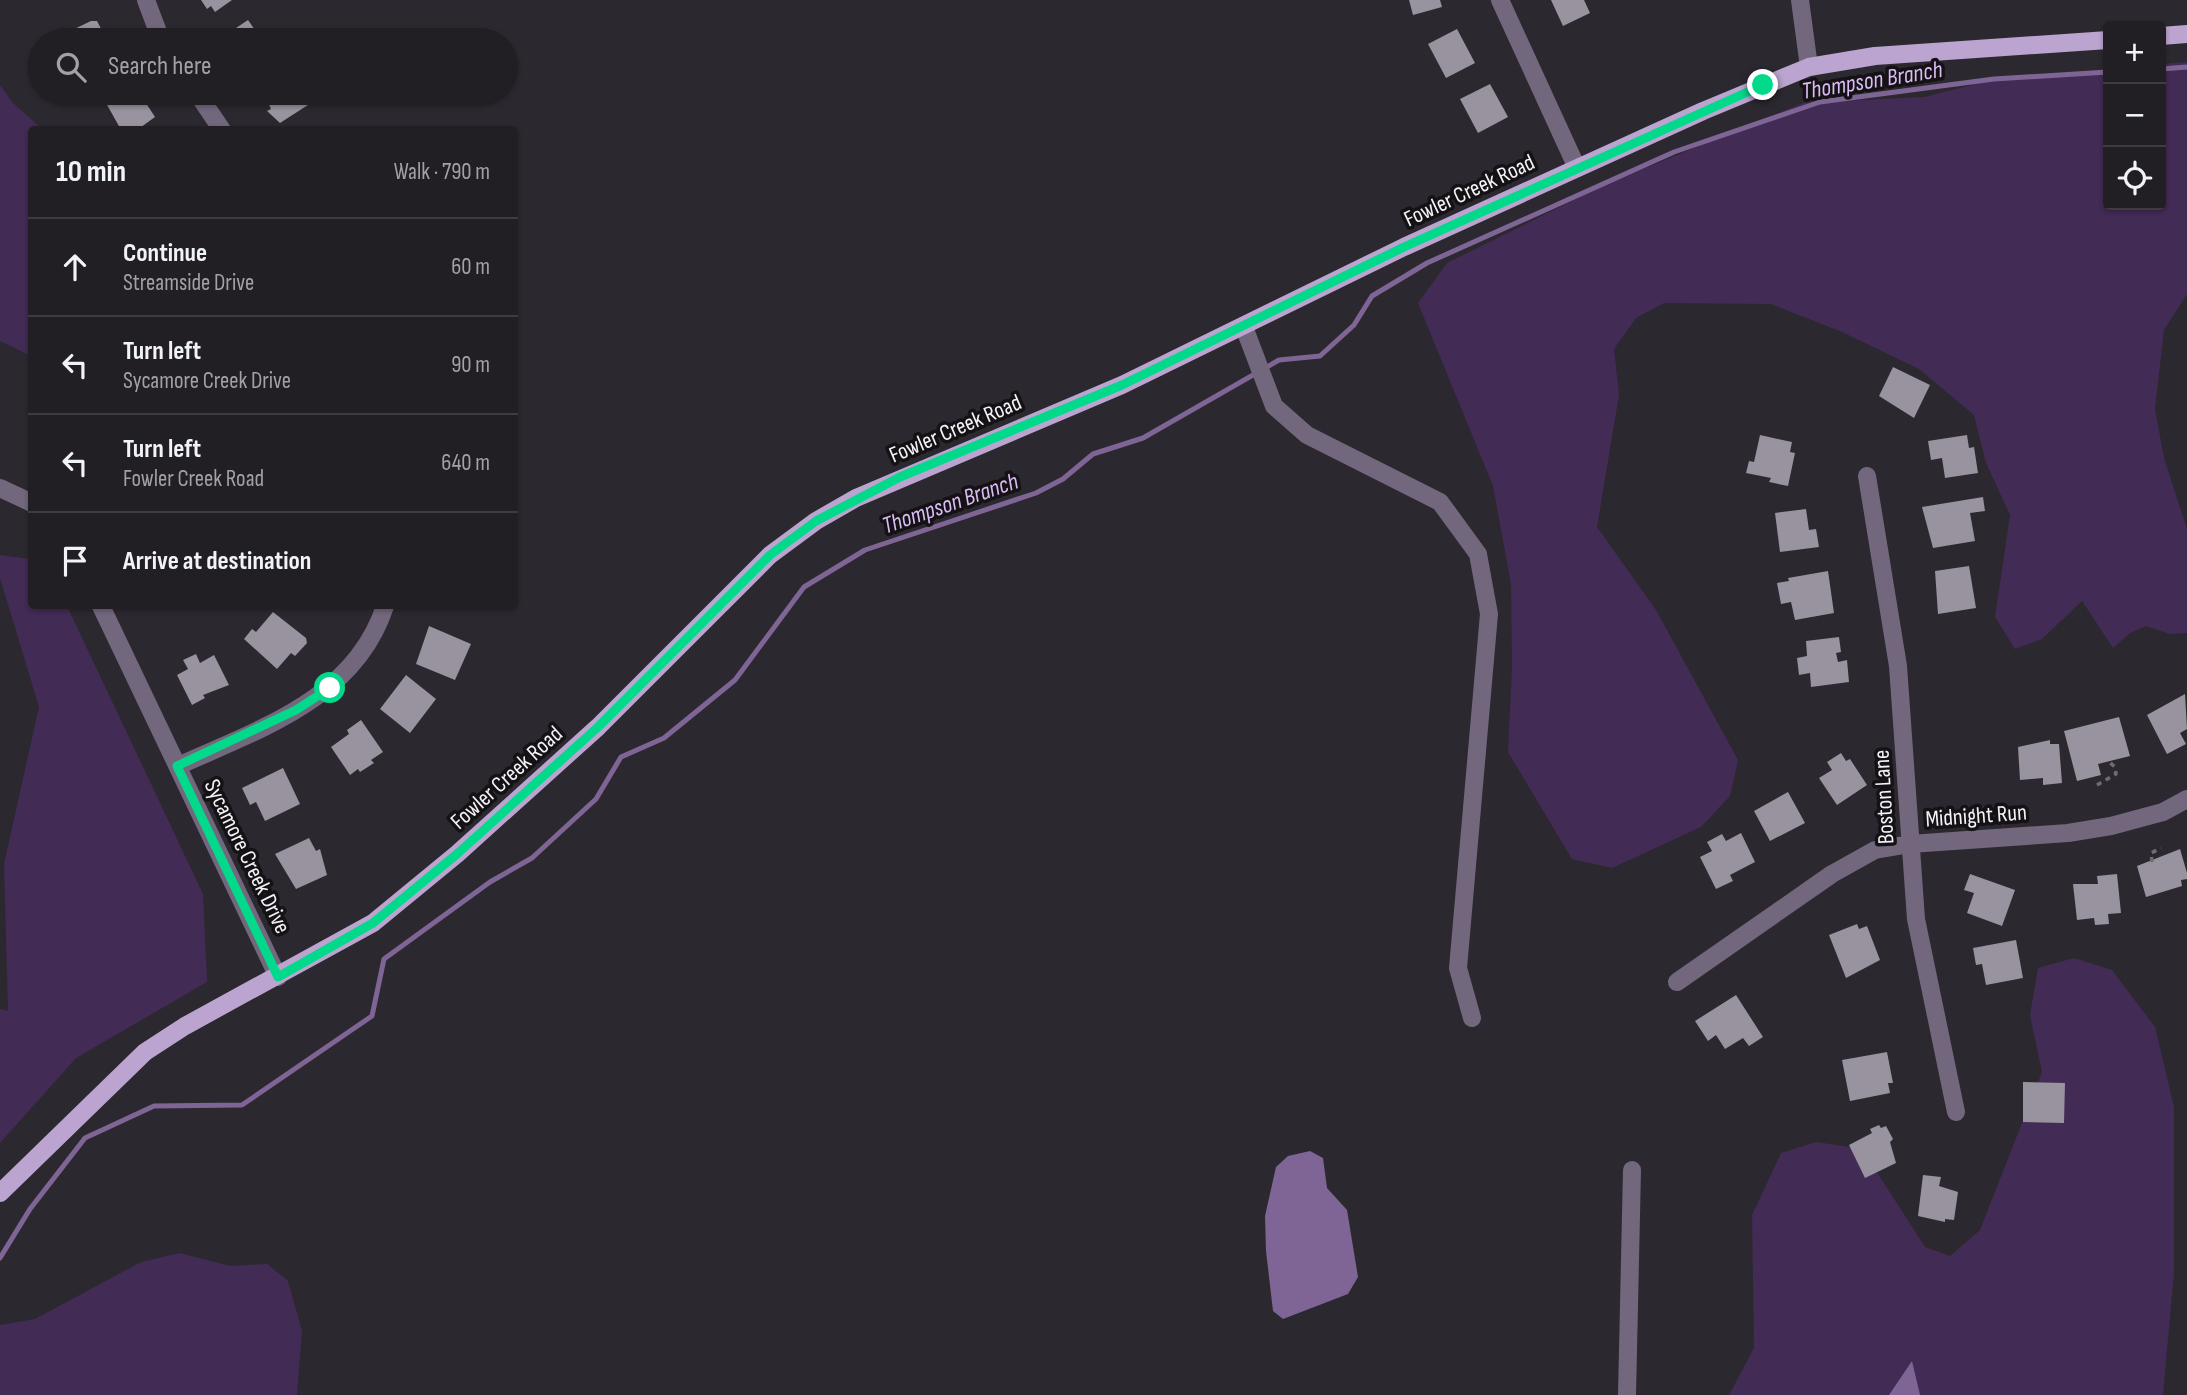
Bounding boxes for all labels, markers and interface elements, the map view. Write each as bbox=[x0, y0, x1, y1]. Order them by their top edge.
map controls bbox=[2103, 21, 2166, 210]
button: + bbox=[2103, 21, 2166, 84]
search box bbox=[28, 28, 518, 105]
icon: search bbox=[52, 48, 90, 86]
text: Search here bbox=[108, 51, 211, 82]
water label: Thompson Branch bbox=[1800, 55, 1944, 106]
route end bbox=[1747, 69, 1778, 100]
button: − bbox=[2103, 84, 2166, 147]
button: locate bbox=[2103, 147, 2166, 210]
street label: Fowler Creek Road bbox=[1400, 148, 1539, 233]
text: 10 min bbox=[56, 154, 126, 190]
text: Walk · 790 m bbox=[394, 158, 490, 186]
text: Continue bbox=[123, 238, 207, 269]
icon: ahead bbox=[56, 248, 94, 286]
text: 60 m bbox=[451, 253, 490, 281]
text: Streamside Drive bbox=[123, 269, 254, 297]
text: Turn left bbox=[123, 336, 201, 367]
icon: left bbox=[56, 346, 94, 384]
text: 90 m bbox=[451, 351, 490, 379]
text: Sycamore Creek Drive bbox=[123, 367, 291, 395]
street label: Fowler Creek Road bbox=[885, 388, 1026, 469]
text: Turn left bbox=[123, 434, 201, 465]
icon: left bbox=[56, 444, 94, 482]
text: 640 m bbox=[441, 449, 490, 477]
text: Fowler Creek Road bbox=[123, 465, 264, 493]
water label: Thompson Branch bbox=[878, 467, 1022, 540]
icon: arrive bbox=[56, 542, 94, 580]
text: Arrive at destination bbox=[123, 546, 311, 577]
route start bbox=[314, 672, 345, 703]
street label: Fowler Creek Road bbox=[445, 720, 568, 835]
street label: Boston Lane bbox=[1868, 749, 1900, 845]
street label: Sycamore Creek Drive bbox=[198, 775, 297, 938]
street label: Midnight Run bbox=[1924, 798, 2028, 834]

